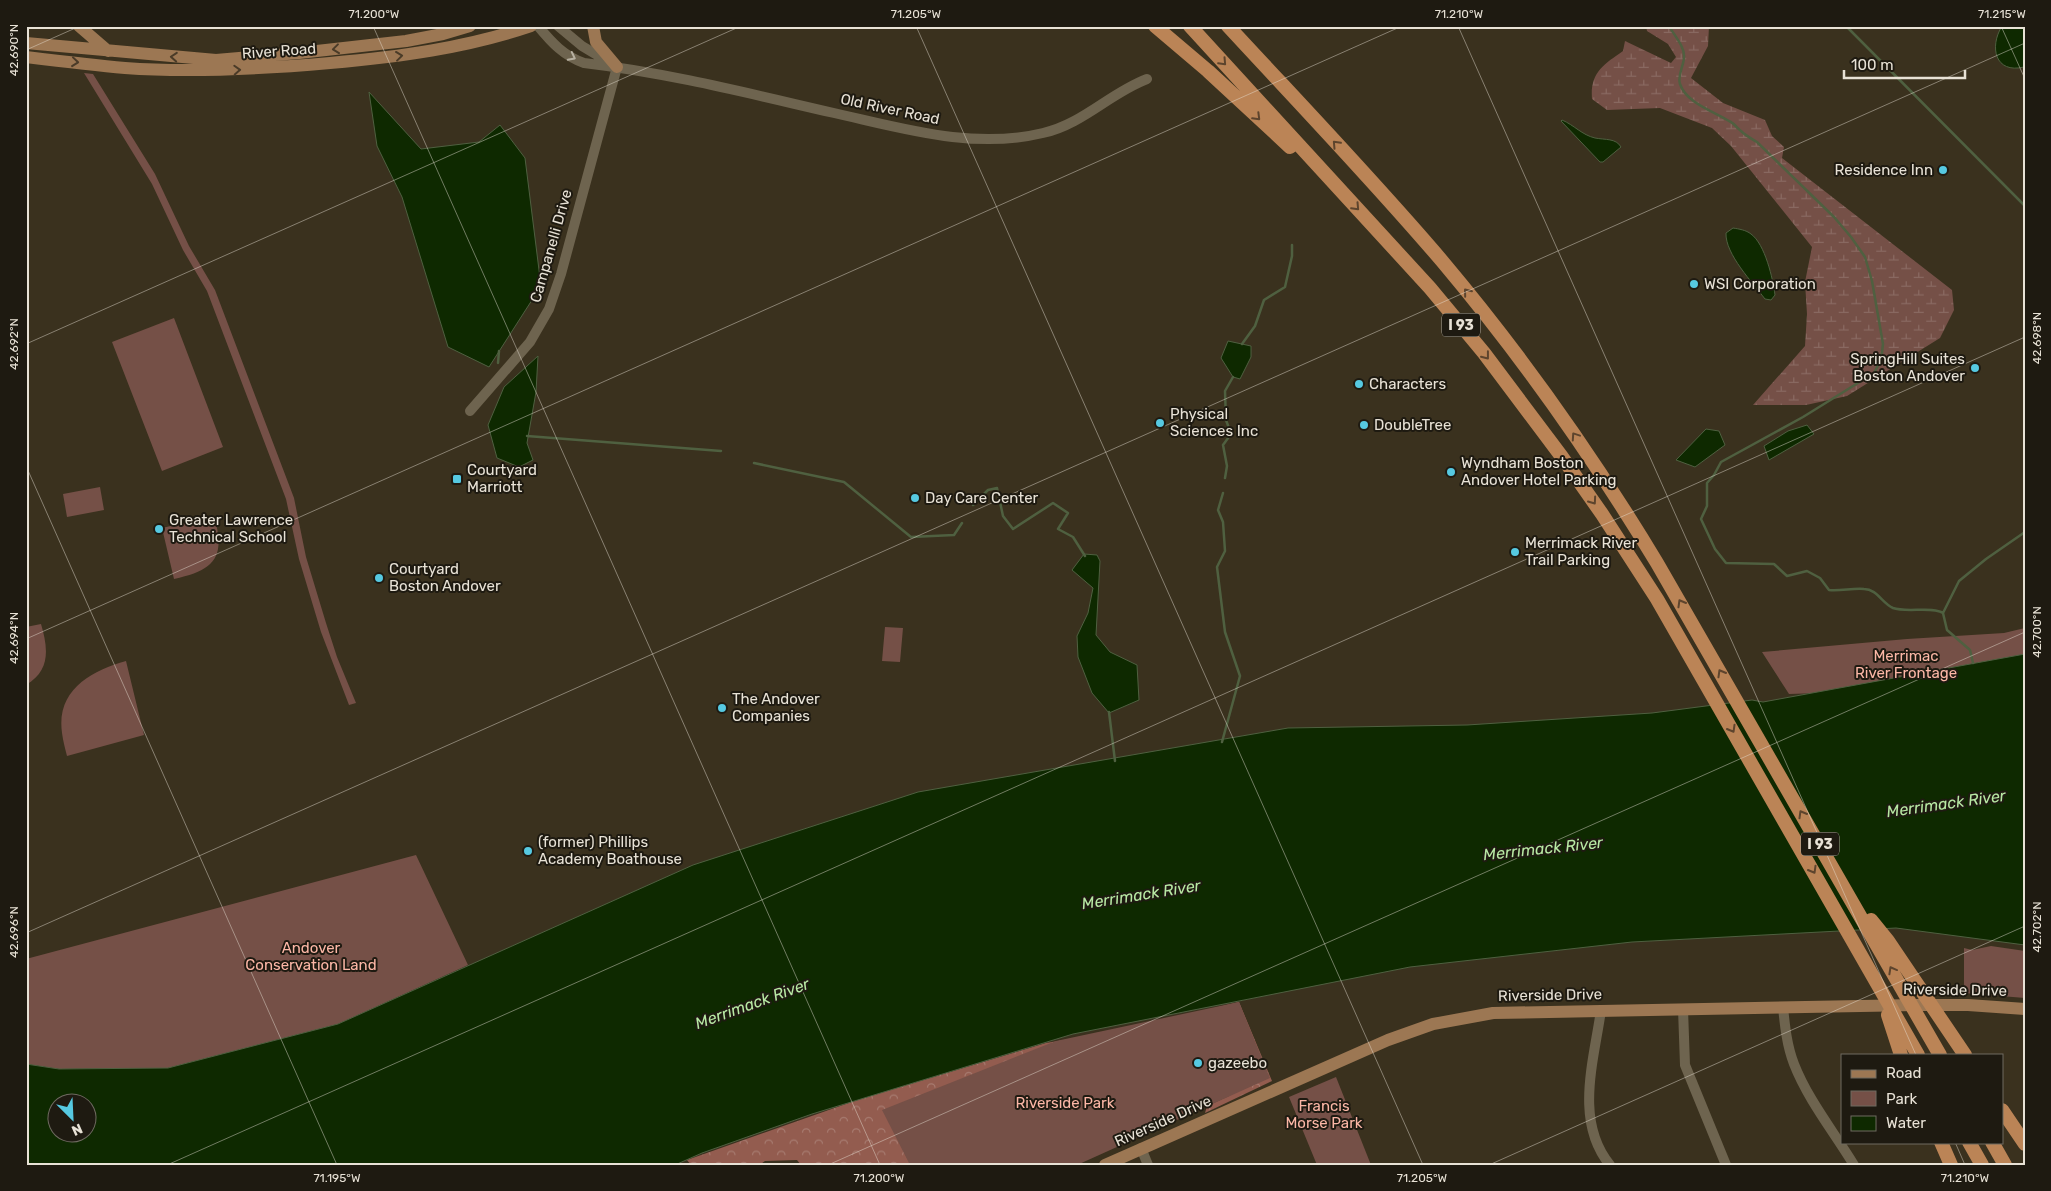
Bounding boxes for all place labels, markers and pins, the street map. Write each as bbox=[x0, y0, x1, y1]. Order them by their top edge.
place label: Residence Inn bbox=[1835, 161, 1933, 179]
marker: Residence Inn bbox=[1937, 164, 1949, 176]
place label: WSI Corporation bbox=[1704, 275, 1816, 293]
marker: WSI Corporation bbox=[1688, 278, 1700, 290]
place label: SpringHill Suites Boston Andover bbox=[1850, 350, 1965, 385]
marker: SpringHill Suites Boston Andover bbox=[1969, 362, 1981, 374]
place label: Characters bbox=[1369, 375, 1447, 393]
marker: Characters bbox=[1353, 378, 1365, 390]
place label: Physical Sciences Inc bbox=[1170, 405, 1258, 440]
place label: DoubleTree bbox=[1374, 416, 1451, 434]
marker: Physical Sciences Inc bbox=[1154, 417, 1166, 429]
marker: DoubleTree bbox=[1358, 419, 1370, 431]
place label: Wyndham Boston Andover Hotel Parking bbox=[1461, 454, 1617, 489]
place label: Courtyard Marriott bbox=[467, 461, 537, 496]
marker: Wyndham Boston Andover Hotel Parking bbox=[1445, 466, 1457, 478]
marker: Courtyard Marriott bbox=[451, 473, 463, 485]
place label: Day Care Center bbox=[925, 489, 1039, 507]
marker: Day Care Center bbox=[909, 492, 921, 504]
place label: Greater Lawrence Technical School bbox=[169, 511, 293, 546]
marker: Greater Lawrence Technical School bbox=[153, 523, 165, 535]
place label: Merrimack River Trail Parking bbox=[1525, 534, 1637, 569]
marker: Merrimack River Trail Parking bbox=[1509, 546, 1521, 558]
place label: Courtyard Boston Andover bbox=[389, 560, 501, 595]
marker: Courtyard Boston Andover bbox=[373, 572, 385, 584]
place label: The Andover Companies bbox=[732, 690, 820, 725]
marker: The Andover Companies bbox=[716, 702, 728, 714]
place label: (former) Phillips Academy Boathouse bbox=[538, 833, 682, 868]
marker: (former) Phillips Academy Boathouse bbox=[522, 845, 534, 857]
place label: gazeebo bbox=[1208, 1054, 1267, 1072]
marker: gazeebo bbox=[1192, 1057, 1204, 1069]

